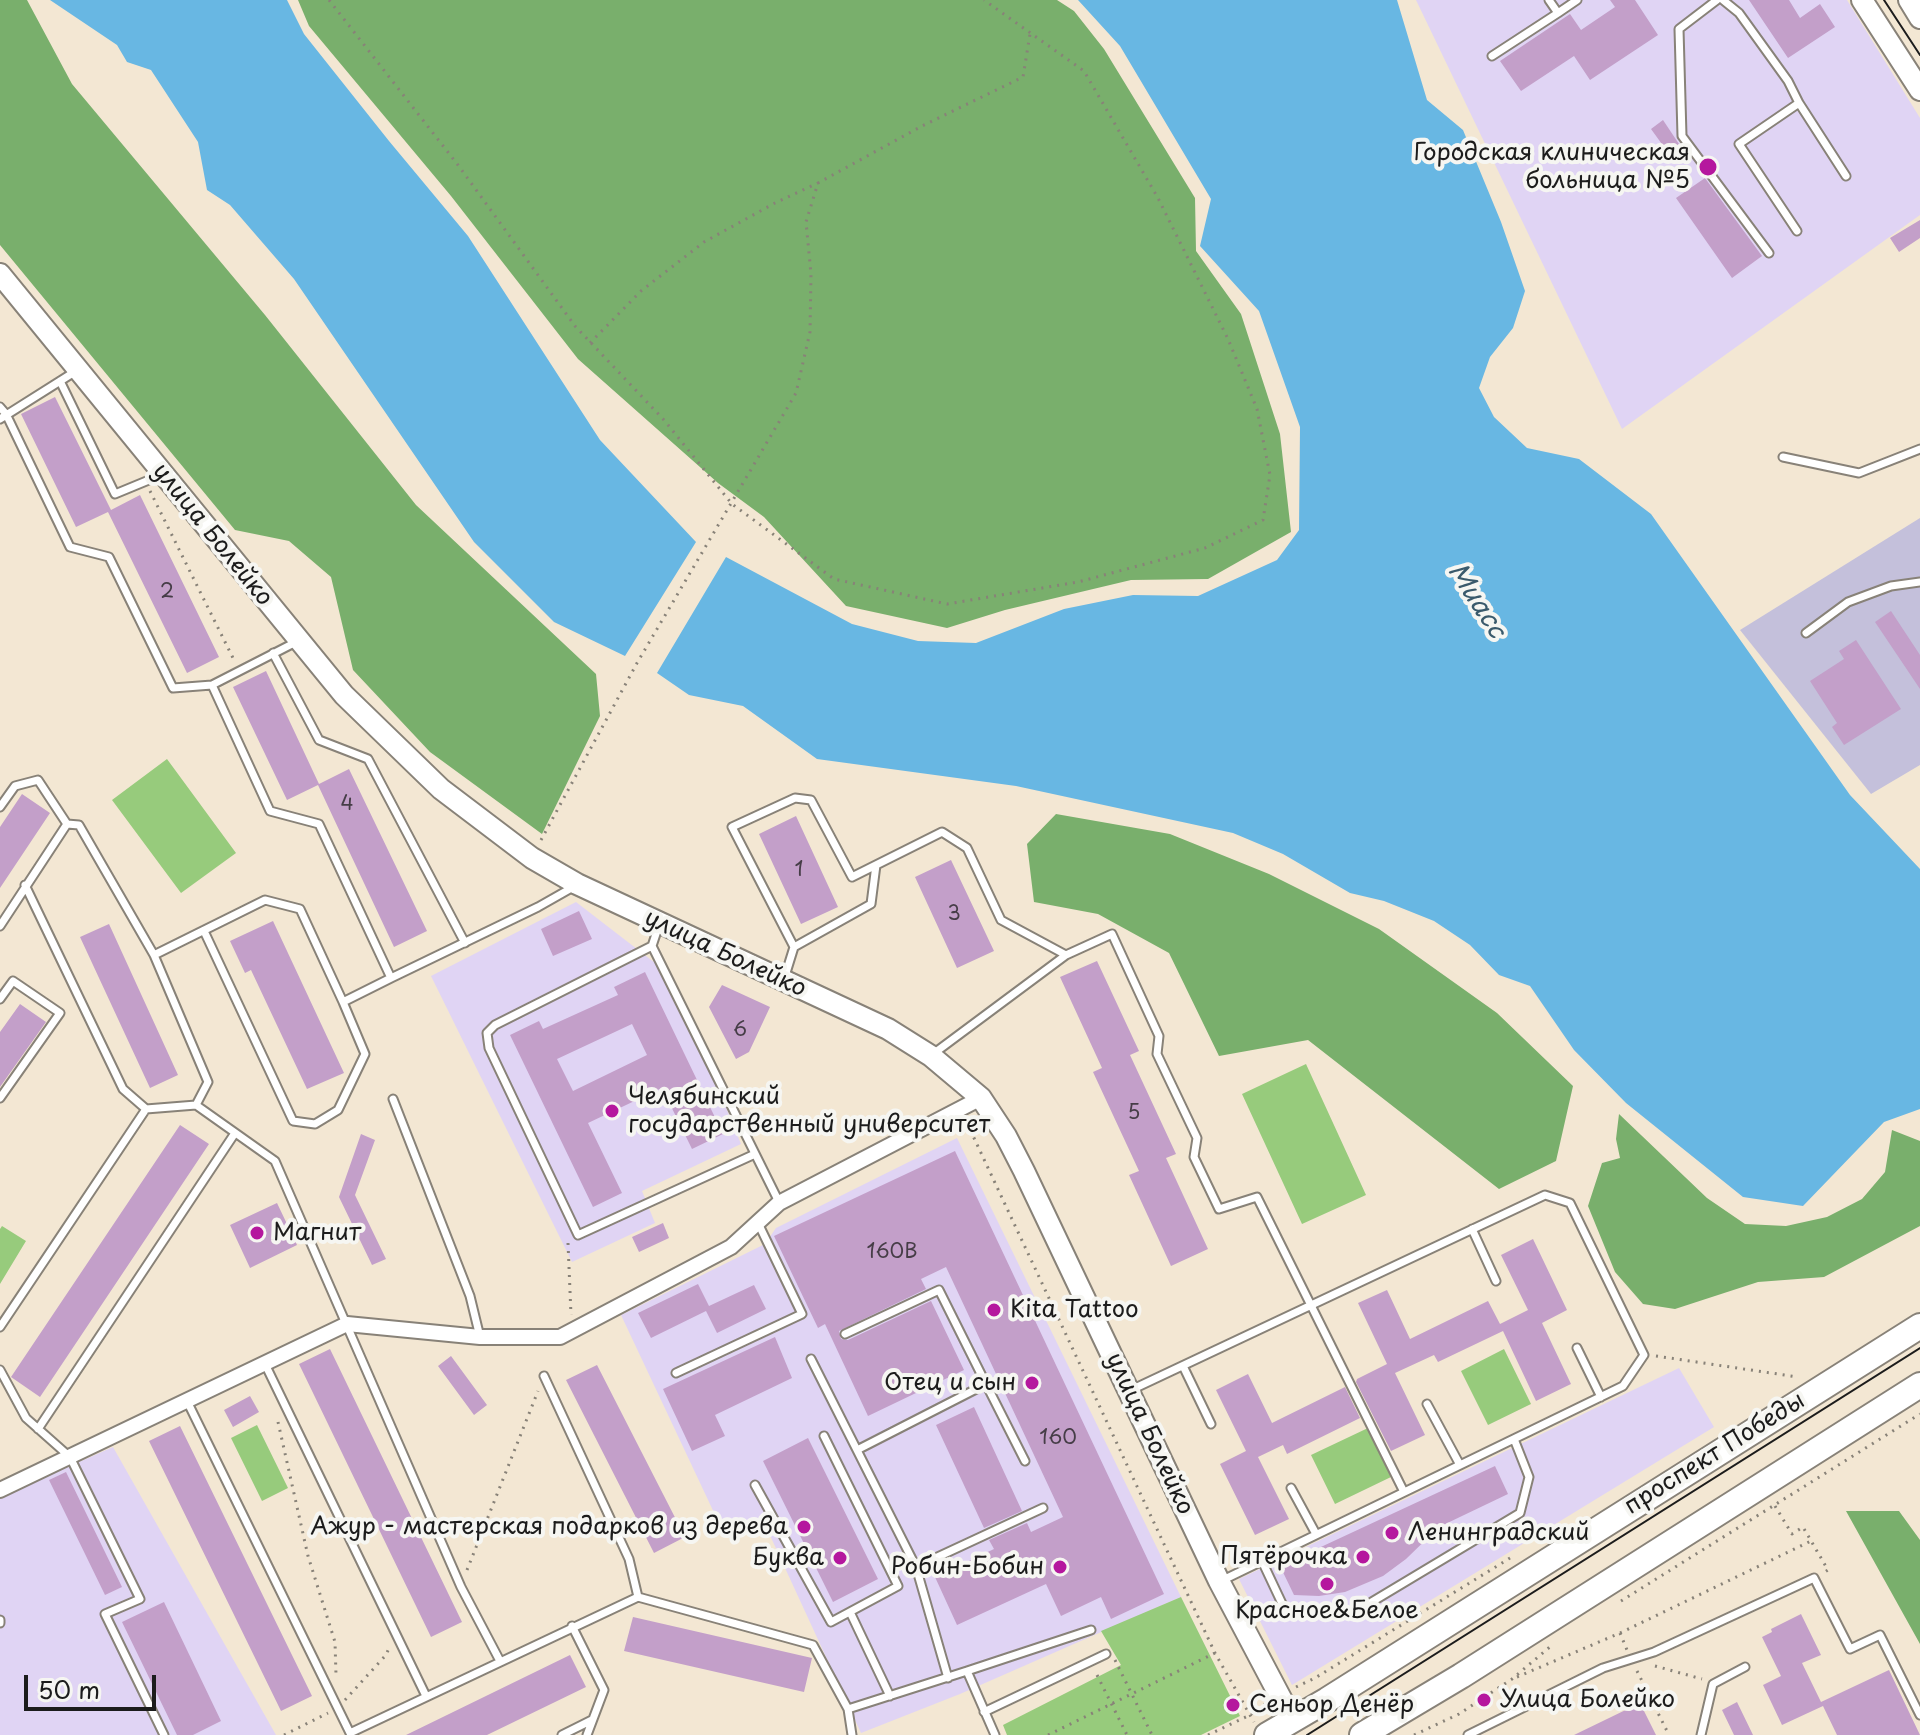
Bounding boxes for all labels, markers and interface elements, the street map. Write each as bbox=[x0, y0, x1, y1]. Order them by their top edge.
place label: Городская клиническая больница №5 bbox=[1413, 139, 1690, 195]
marker: Городская клиническая больница №5 bbox=[1697, 156, 1719, 178]
street label: улица Болейко bbox=[146, 458, 278, 612]
water label: Миасс bbox=[1440, 558, 1512, 644]
house number: 2 bbox=[160, 580, 174, 604]
house number: 4 bbox=[340, 792, 354, 816]
house number: 1 bbox=[795, 858, 803, 882]
house number: 3 bbox=[947, 902, 961, 926]
street label: улица Болейко bbox=[639, 904, 811, 1004]
house number: 6 bbox=[733, 1018, 747, 1042]
place label: Челябинский государственный университет bbox=[628, 1083, 990, 1139]
house number: 5 bbox=[1128, 1101, 1140, 1125]
marker: Челябинский государственный университет bbox=[603, 1102, 621, 1120]
place label: Магнит bbox=[273, 1219, 361, 1247]
marker: Магнит bbox=[248, 1224, 266, 1242]
house number: 160В bbox=[867, 1240, 917, 1264]
place label: Kita Tattoo bbox=[1010, 1296, 1139, 1324]
marker: Kita Tattoo bbox=[985, 1301, 1003, 1319]
street label: улица Болейко bbox=[1099, 1348, 1199, 1520]
place label: Отец и сын bbox=[884, 1369, 1016, 1397]
marker: Отец и сын bbox=[1023, 1374, 1041, 1392]
street label: проспект Победы bbox=[1619, 1387, 1811, 1521]
house number: 160 bbox=[1039, 1426, 1077, 1450]
place label: Ажур - мастерская подарков из дерева bbox=[310, 1513, 788, 1541]
marker: Ажур - мастерская подарков из дерева bbox=[795, 1518, 813, 1536]
place label: Ленинградский bbox=[1408, 1519, 1590, 1547]
marker: Ленинградский bbox=[1383, 1524, 1401, 1542]
place label: Пятёрочка bbox=[1220, 1543, 1347, 1571]
place label: Буква bbox=[752, 1544, 824, 1572]
marker: Пятёрочка bbox=[1354, 1548, 1372, 1566]
marker: Буква bbox=[831, 1549, 849, 1567]
place label: Робин-Бобин bbox=[891, 1553, 1044, 1581]
marker: Робин-Бобин bbox=[1051, 1558, 1069, 1576]
marker: Красное&Белое bbox=[1318, 1575, 1336, 1593]
place label: Красное&Белое bbox=[1235, 1597, 1419, 1625]
scale bar bbox=[28, 1659, 160, 1709]
text: 50 m bbox=[38, 1671, 100, 1707]
place label: Улица Болейко bbox=[1500, 1686, 1675, 1714]
place label: Сеньор Денёр bbox=[1249, 1691, 1414, 1719]
marker: Улица Болейко bbox=[1475, 1691, 1493, 1709]
marker: Сеньор Денёр bbox=[1224, 1696, 1242, 1714]

